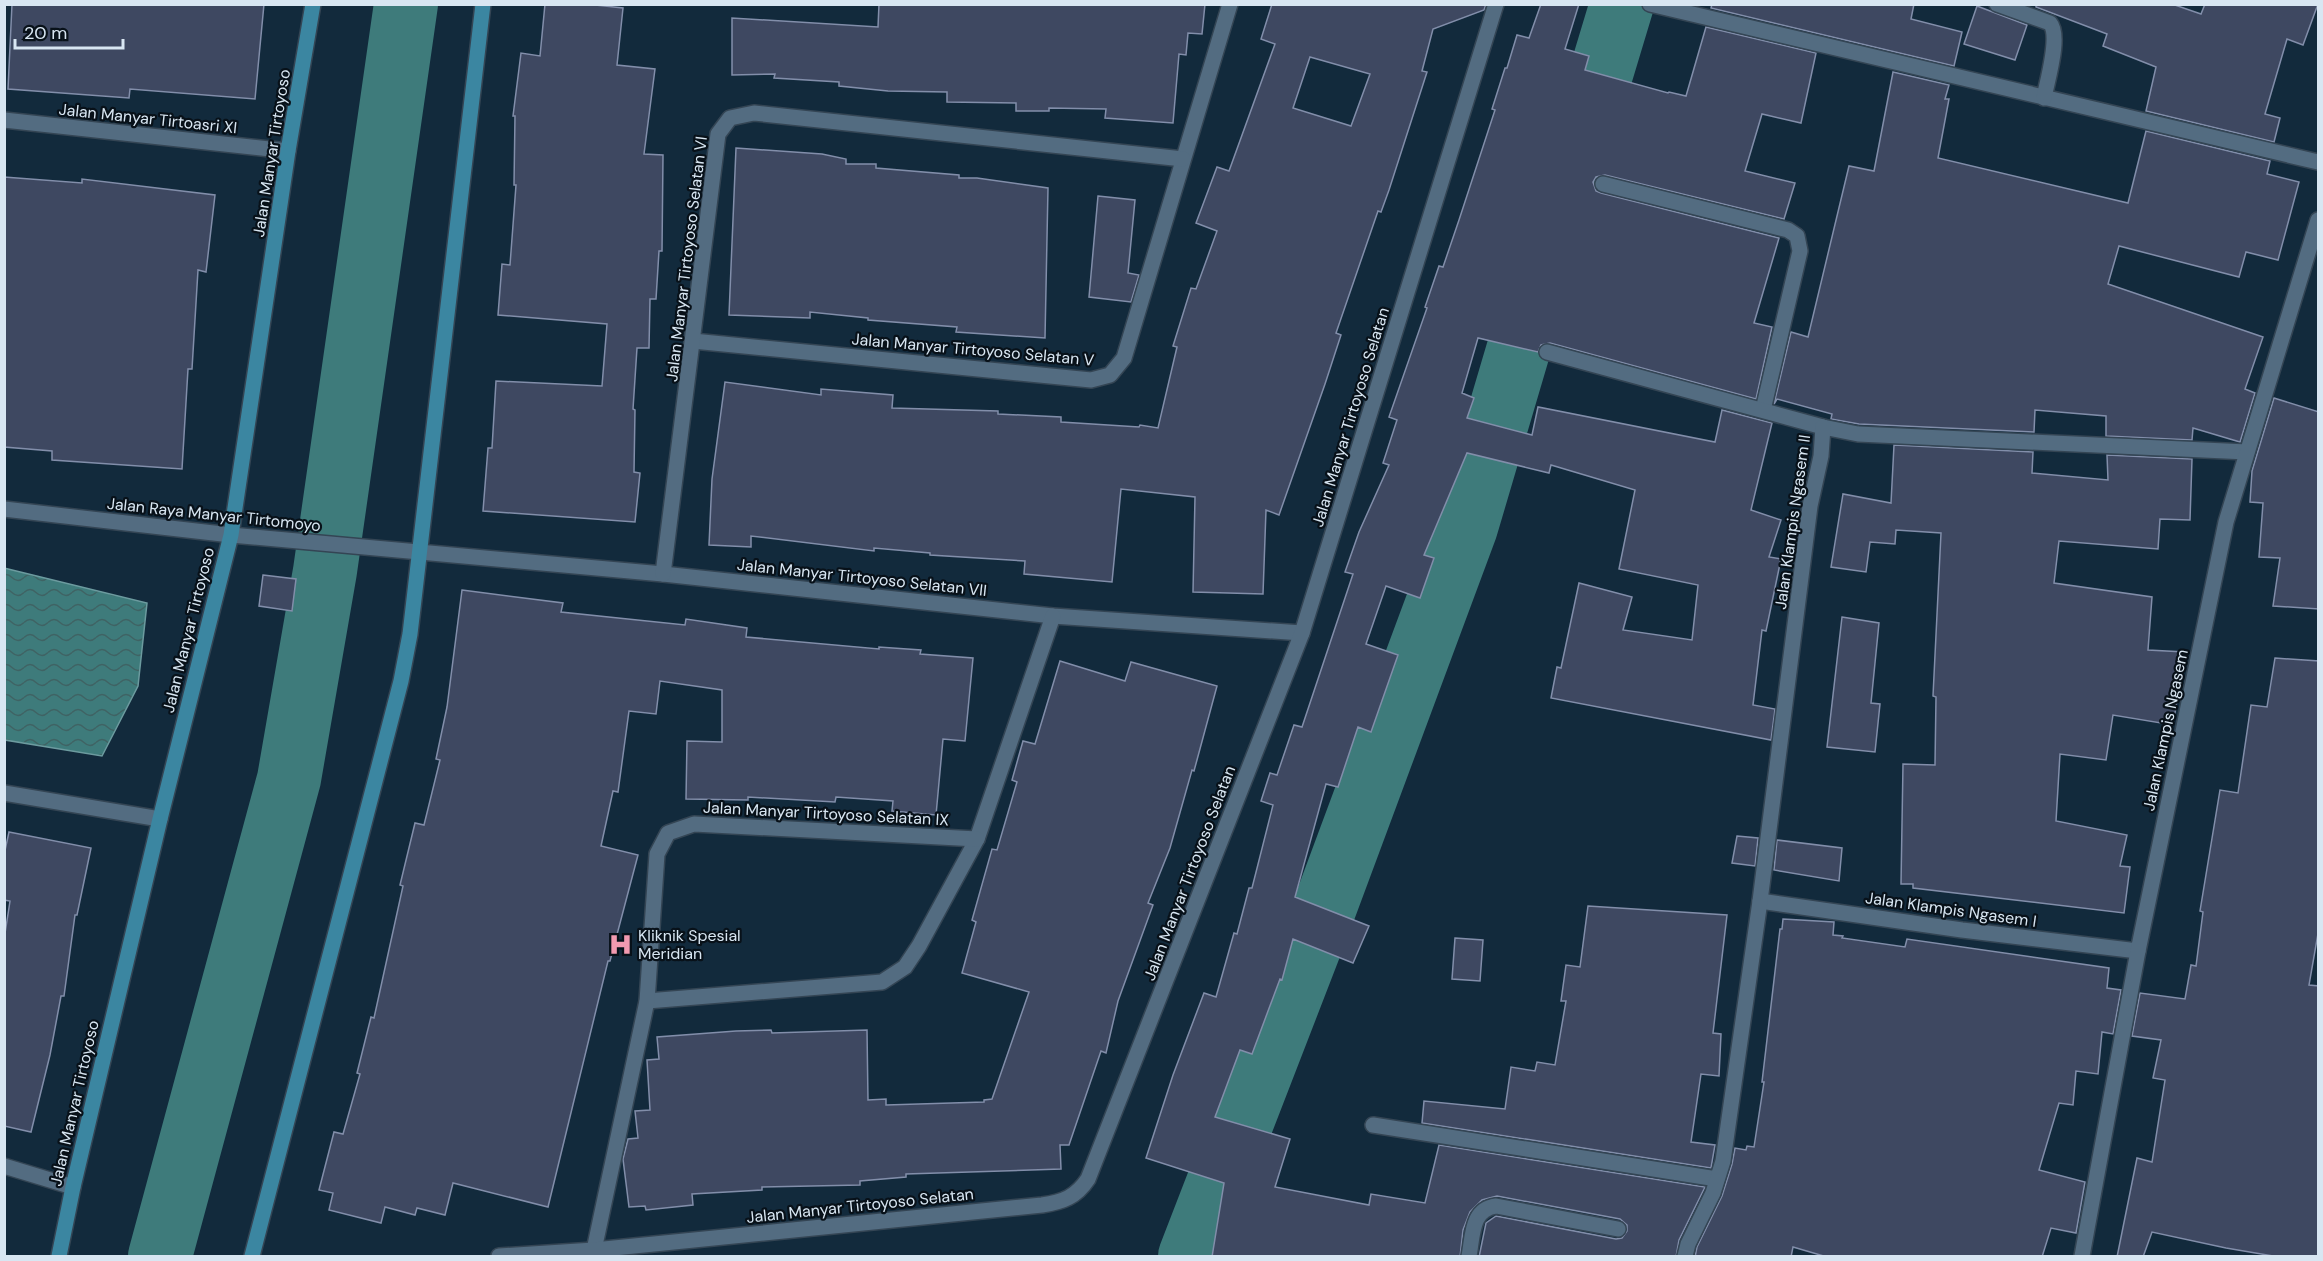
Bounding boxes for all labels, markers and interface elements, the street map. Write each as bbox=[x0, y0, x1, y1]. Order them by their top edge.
scale bar bbox=[15, 12, 123, 50]
text: 20 m bbox=[24, 21, 67, 45]
street label: Jalan Manyar Tirtoyoso bbox=[248, 68, 295, 238]
street label: Jalan Manyar Tirtoasri XI bbox=[58, 99, 238, 138]
street label: Jalan Manyar Tirtoyoso Selatan VI bbox=[661, 135, 712, 383]
street label: Jalan Manyar Tirtoyoso Selatan bbox=[1307, 305, 1394, 529]
street label: Jalan Manyar Tirtoyoso Selatan V bbox=[851, 328, 1095, 371]
street label: Jalan Klampis Ngasem II bbox=[1770, 433, 1815, 611]
street label: Jalan Raya Manyar Tirtomoyo bbox=[106, 493, 322, 536]
street label: Jalan Manyar Tirtoyoso bbox=[158, 545, 219, 715]
street label: Jalan Manyar Tirtoyoso Selatan VII bbox=[736, 554, 988, 601]
street label: Jalan Klampis Ngasem bbox=[2138, 647, 2193, 813]
street label: Jalan Manyar Tirtoyoso Selatan bbox=[1139, 763, 1240, 984]
street label: Jalan Manyar Tirtoyoso Selatan IX bbox=[703, 797, 950, 830]
street label: Jalan Klampis Ngasem I bbox=[1864, 887, 2038, 932]
place label: Kliknik Spesial Meridian bbox=[638, 925, 741, 964]
hospital icon: Kliknik Spesial Meridian bbox=[607, 931, 633, 957]
street label: Jalan Manyar Tirtoyoso bbox=[45, 1018, 104, 1188]
street label: Jalan Manyar Tirtoyoso Selatan bbox=[745, 1183, 975, 1228]

